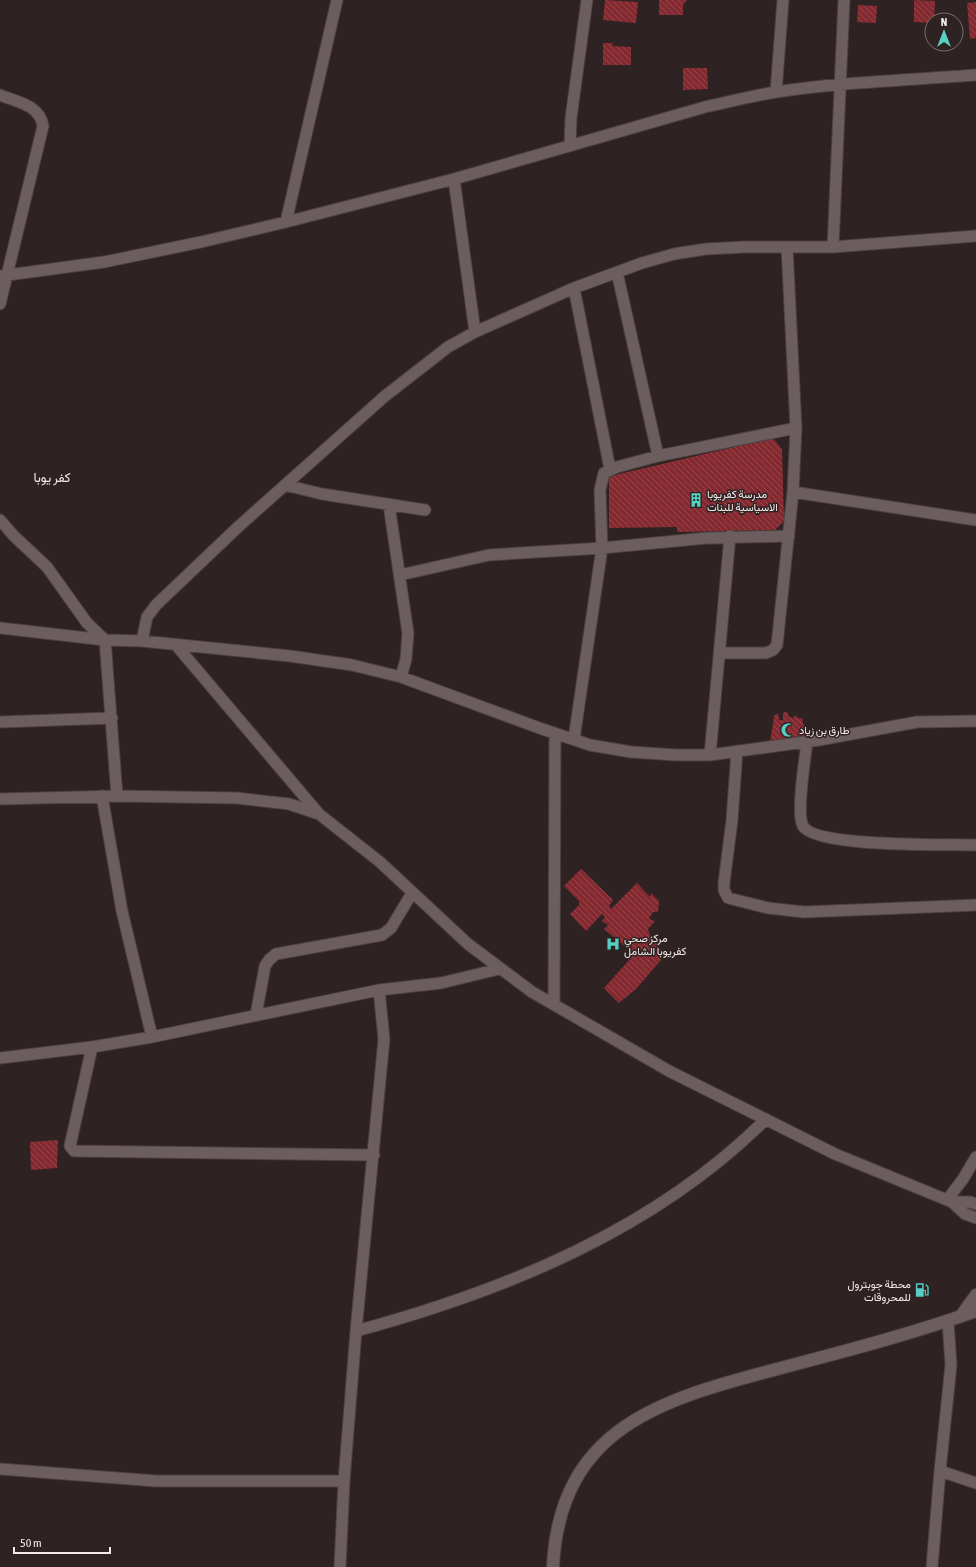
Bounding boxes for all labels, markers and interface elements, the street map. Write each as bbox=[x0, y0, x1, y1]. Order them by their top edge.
north arrow bbox=[924, 12, 964, 52]
text: N bbox=[941, 16, 947, 28]
district label: كفر يوبا bbox=[34, 470, 71, 486]
place label: مدرسة كفريوبا الاسياسية للبنات bbox=[707, 488, 778, 514]
building icon: مدرسة كفريوبا الاسياسية للبنات bbox=[688, 492, 704, 508]
mosque icon: طارق بن زياد bbox=[780, 722, 796, 738]
place label: طارق بن زياد bbox=[799, 724, 850, 737]
place label: مركز صحي كفريوبا الشامل bbox=[624, 932, 686, 958]
hospital icon: مركز صحي كفريوبا الشامل bbox=[605, 936, 621, 952]
place label: محطة جوبترول للمحروقات bbox=[848, 1278, 911, 1304]
fuel station icon: محطة جوبترول للمحروقات bbox=[914, 1282, 930, 1298]
scale bar bbox=[14, 1529, 110, 1555]
text: 50 m bbox=[20, 1536, 42, 1550]

